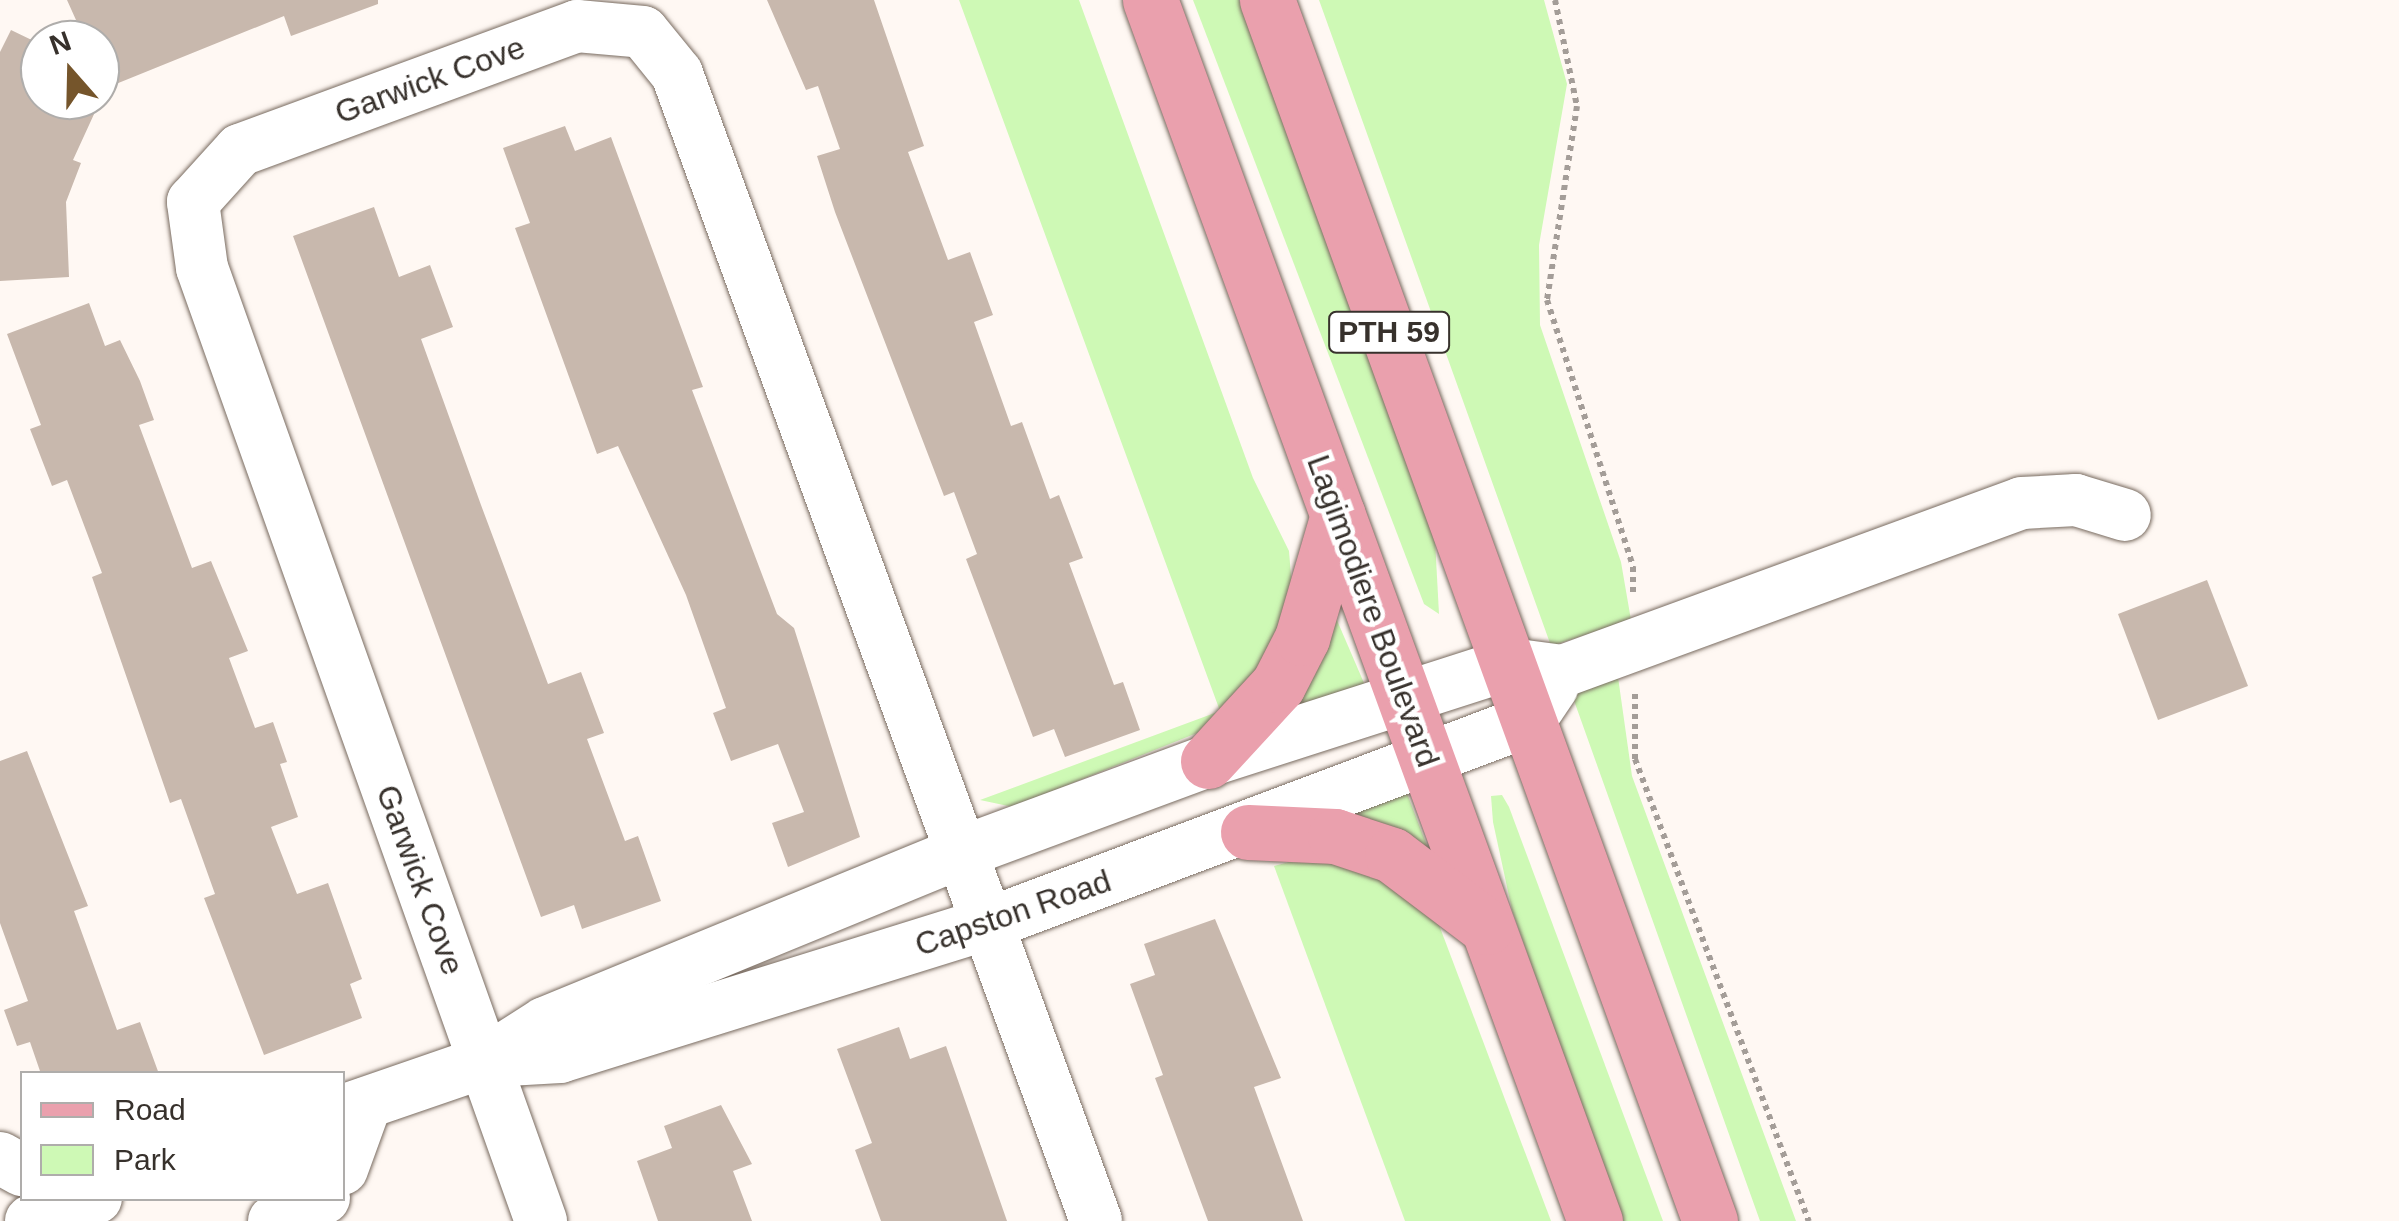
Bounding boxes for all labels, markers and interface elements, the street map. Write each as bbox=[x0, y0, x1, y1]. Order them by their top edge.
north arrow bbox=[20, 20, 120, 120]
text: N bbox=[45, 25, 75, 61]
street label: Garwick Cove bbox=[330, 28, 530, 132]
road number: PTH 59 bbox=[1326, 307, 1452, 357]
street label: Lagimodiere Boulevard bbox=[1299, 450, 1447, 772]
street label: Garwick Cove bbox=[368, 780, 472, 980]
street label: Capston Road bbox=[910, 862, 1116, 964]
legend bbox=[20, 1071, 345, 1201]
text: Road bbox=[114, 1093, 186, 1126]
text: Park bbox=[114, 1143, 176, 1176]

